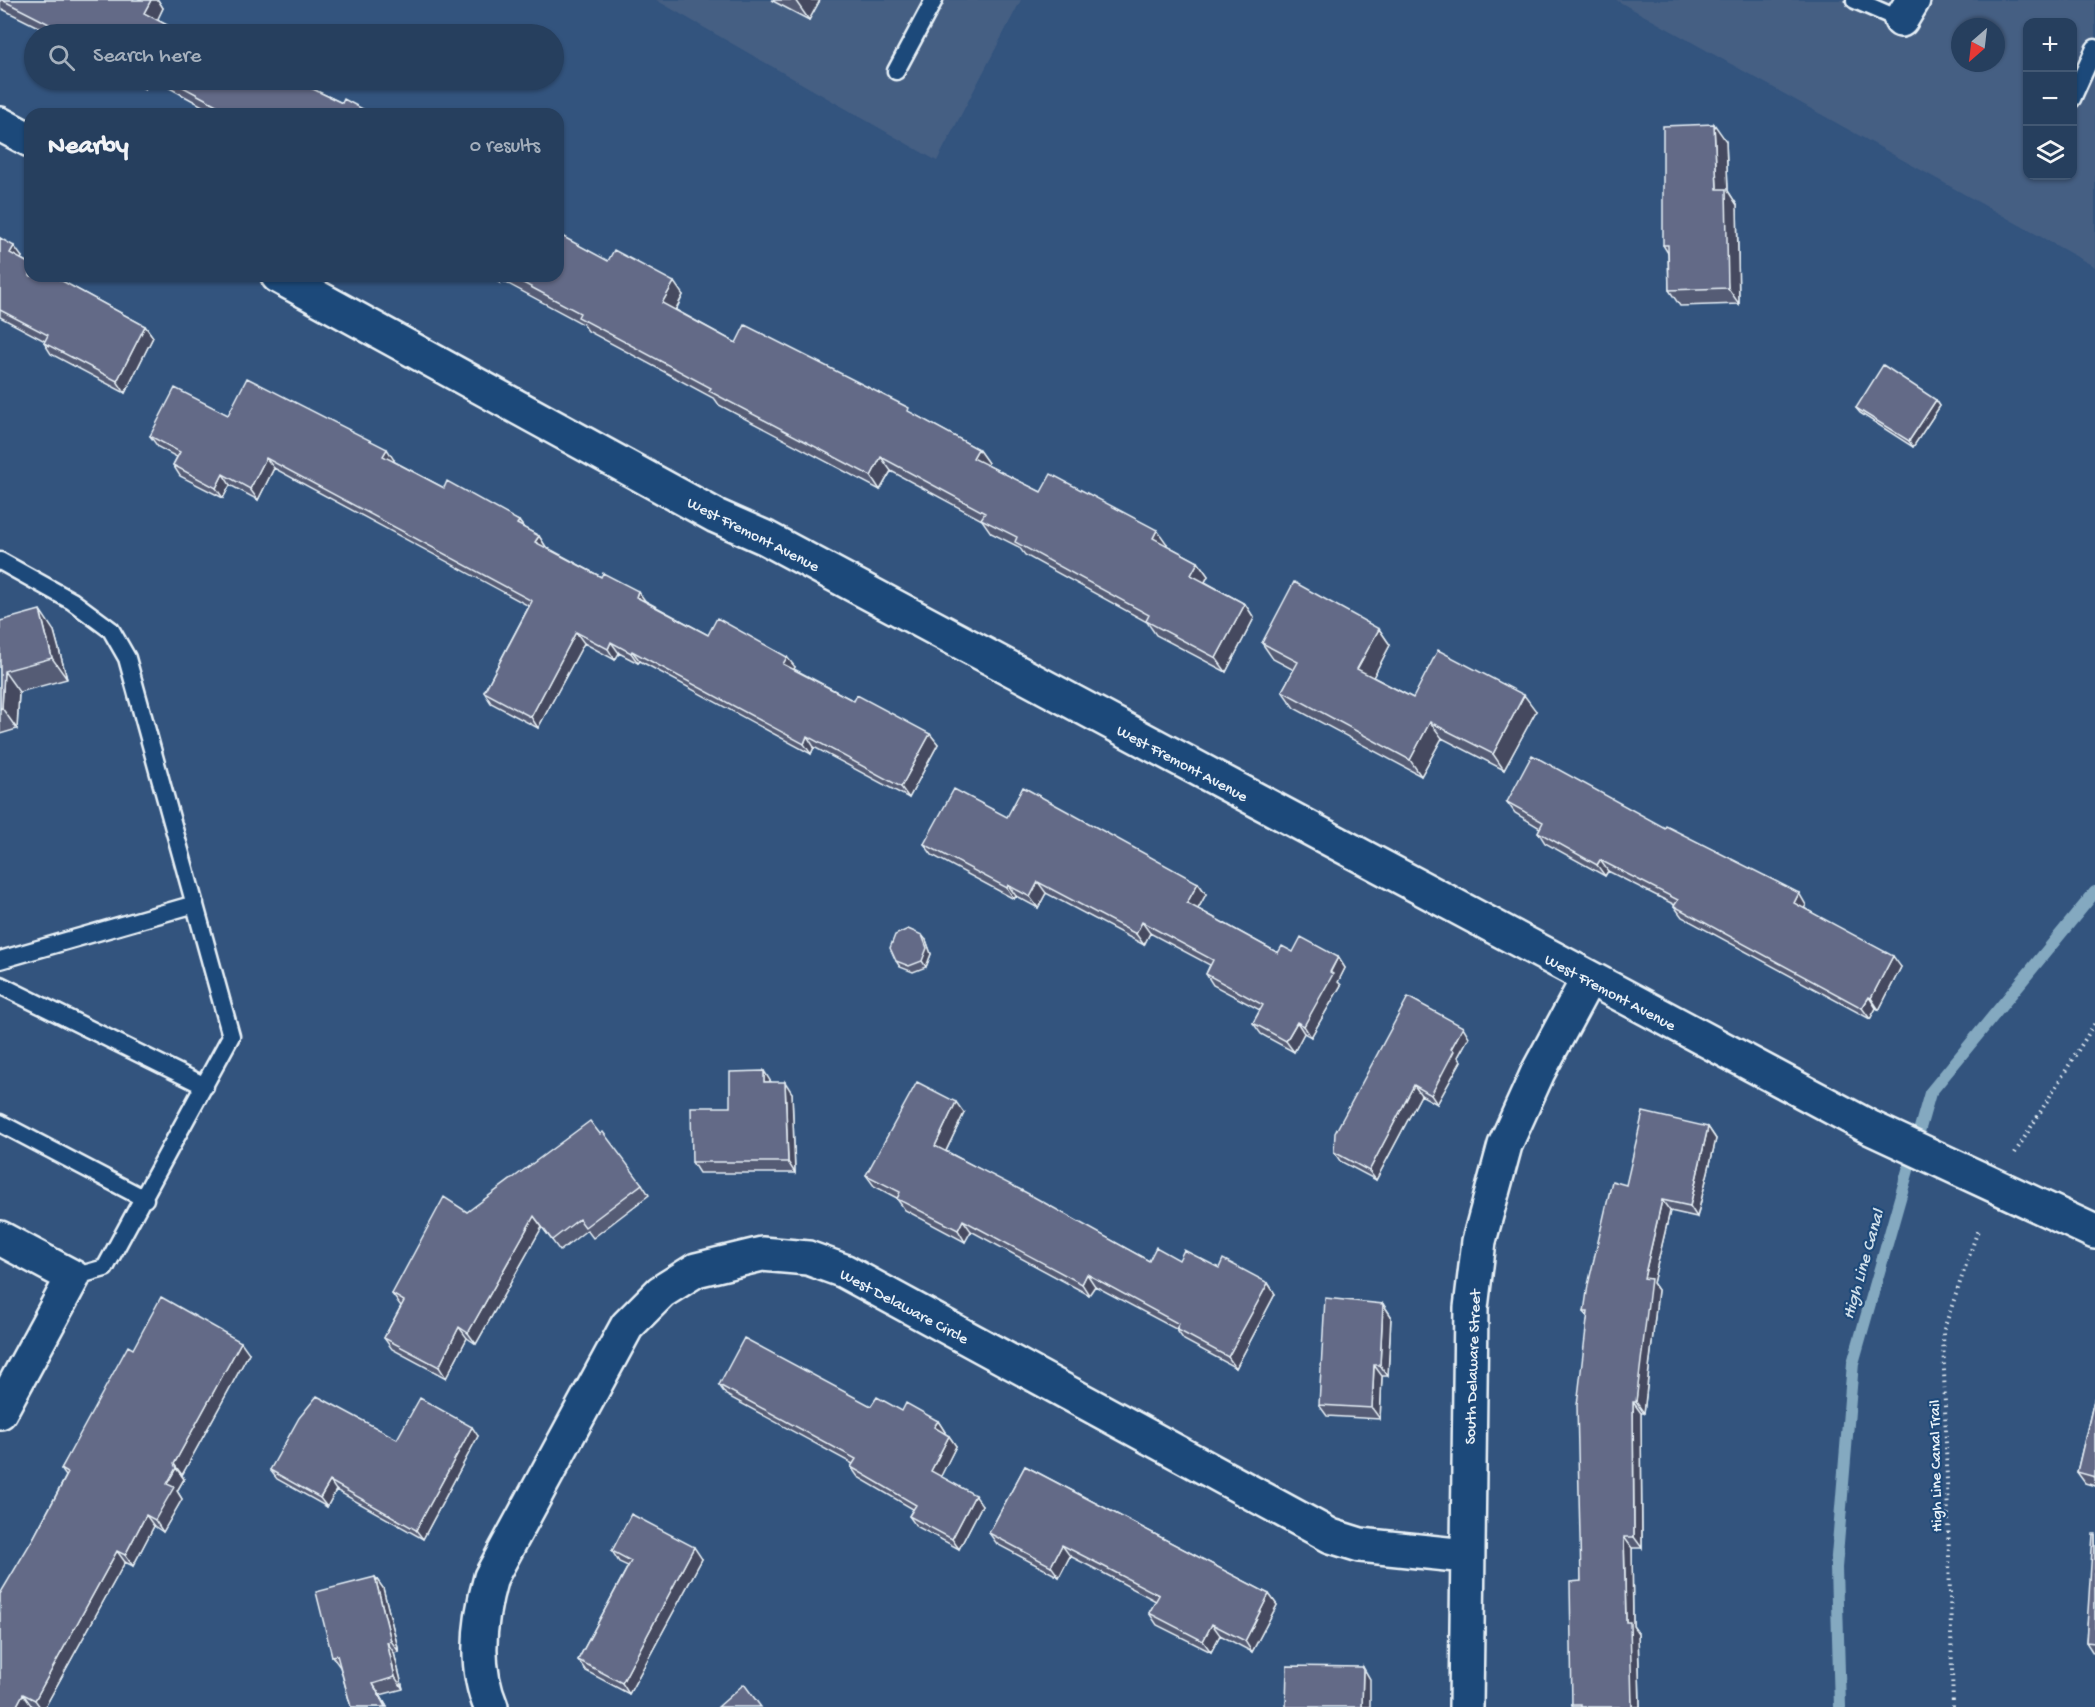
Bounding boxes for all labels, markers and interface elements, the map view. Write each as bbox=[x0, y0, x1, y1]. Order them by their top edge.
north arrow bbox=[1951, 18, 2005, 72]
map controls bbox=[2023, 18, 2077, 180]
button: + bbox=[2023, 18, 2077, 72]
search box bbox=[24, 24, 564, 90]
icon: search bbox=[45, 41, 78, 74]
text: Search here bbox=[93, 44, 201, 70]
button: − bbox=[2023, 72, 2077, 126]
button: layers bbox=[2023, 126, 2077, 180]
text: Nearby bbox=[48, 132, 129, 163]
text: 0 results bbox=[470, 136, 540, 159]
street label: West Fremont Avenue bbox=[683, 495, 822, 578]
street label: West Fremont Avenue bbox=[1112, 722, 1251, 808]
street label: West Fremont Avenue bbox=[1540, 951, 1679, 1037]
water label: High Line Canal bbox=[1839, 1206, 1890, 1322]
street label: West Delaware Circle bbox=[836, 1266, 972, 1350]
street label: South Delaware Street bbox=[1462, 1288, 1487, 1445]
street label: High Line Canal Trail bbox=[1927, 1400, 1948, 1532]

